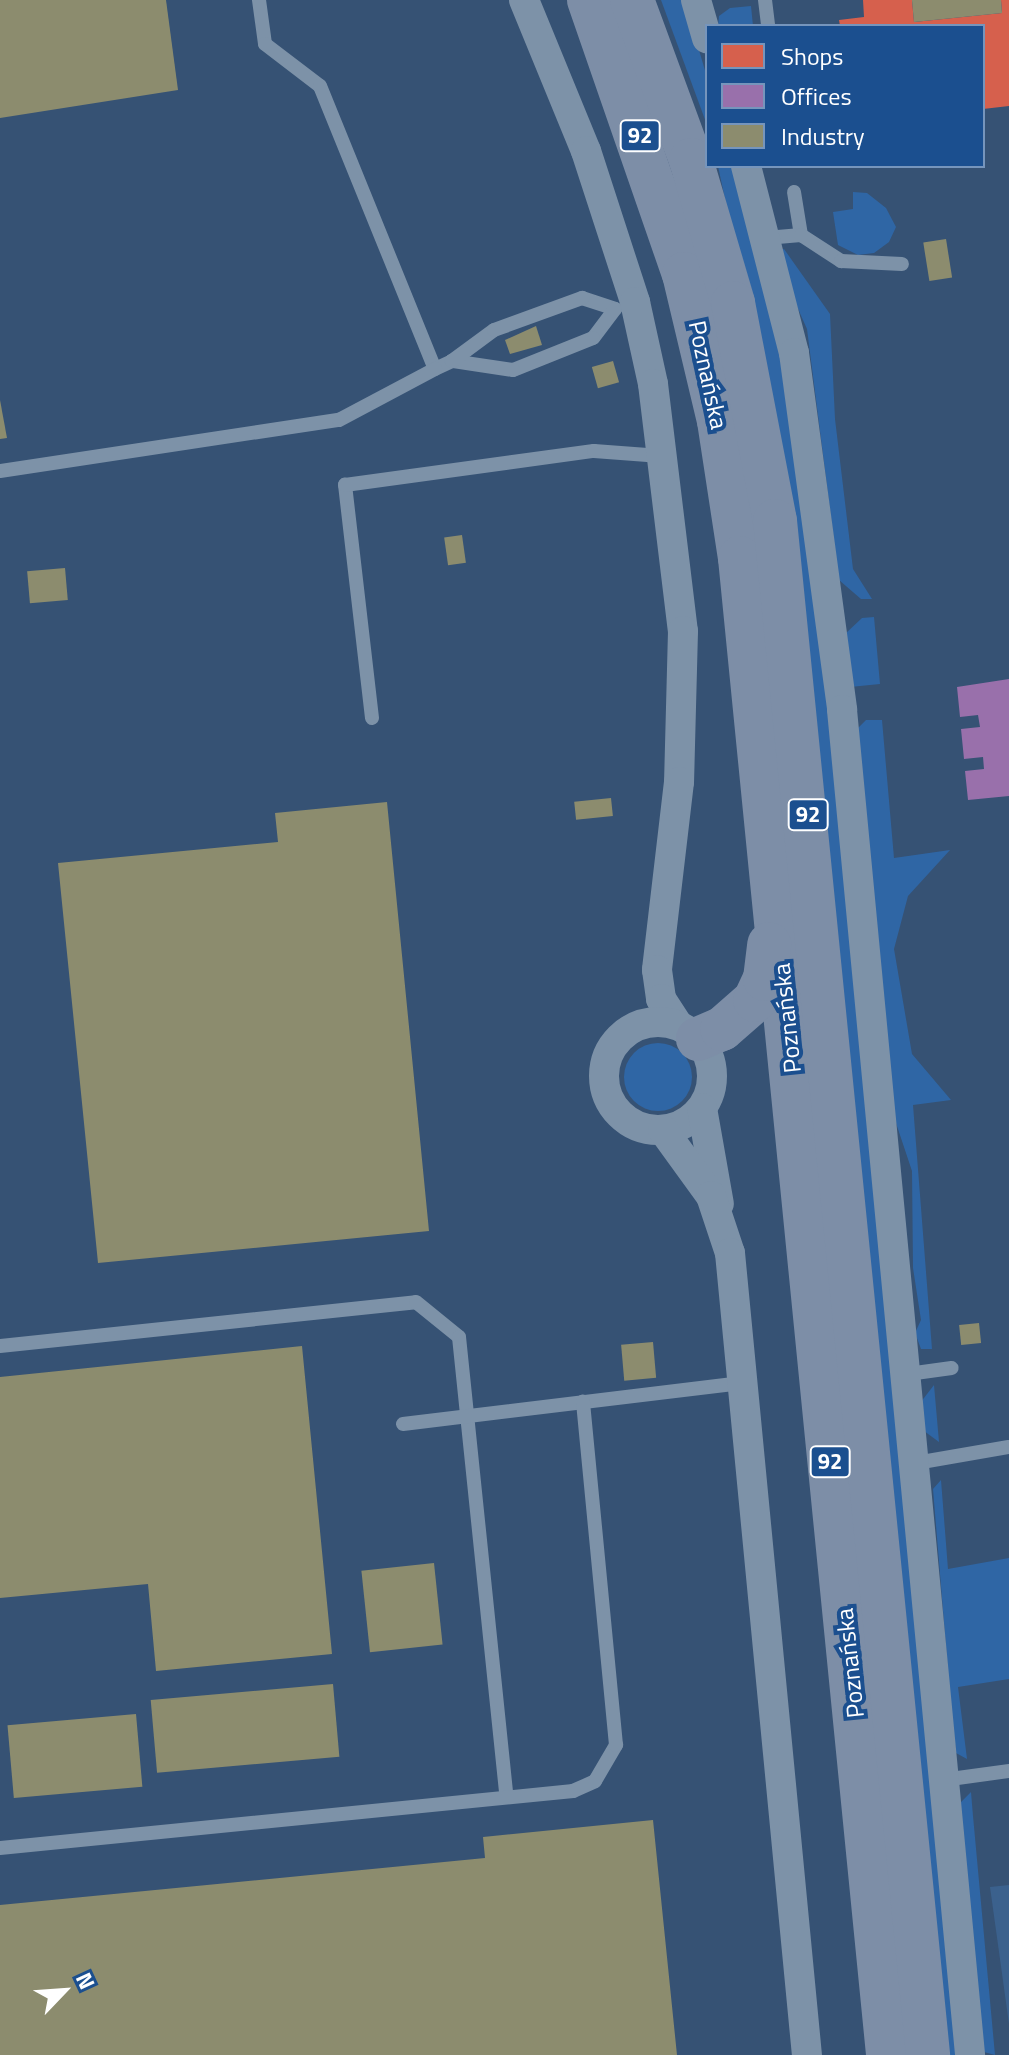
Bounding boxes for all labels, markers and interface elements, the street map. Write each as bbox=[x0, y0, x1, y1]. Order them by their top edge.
legend bbox=[705, 24, 985, 168]
text: Shops bbox=[781, 38, 843, 74]
text: Offices bbox=[781, 78, 852, 114]
road number: 92 bbox=[618, 118, 662, 154]
text: Industry bbox=[781, 118, 865, 154]
street label: Poznańska bbox=[682, 318, 734, 432]
road number: 92 bbox=[786, 797, 830, 833]
street label: Poznańska bbox=[767, 962, 807, 1074]
road number: 92 bbox=[808, 1444, 852, 1480]
street label: Poznańska bbox=[830, 1607, 870, 1719]
north arrow bbox=[24, 1951, 104, 2031]
text: N bbox=[67, 1967, 104, 1995]

